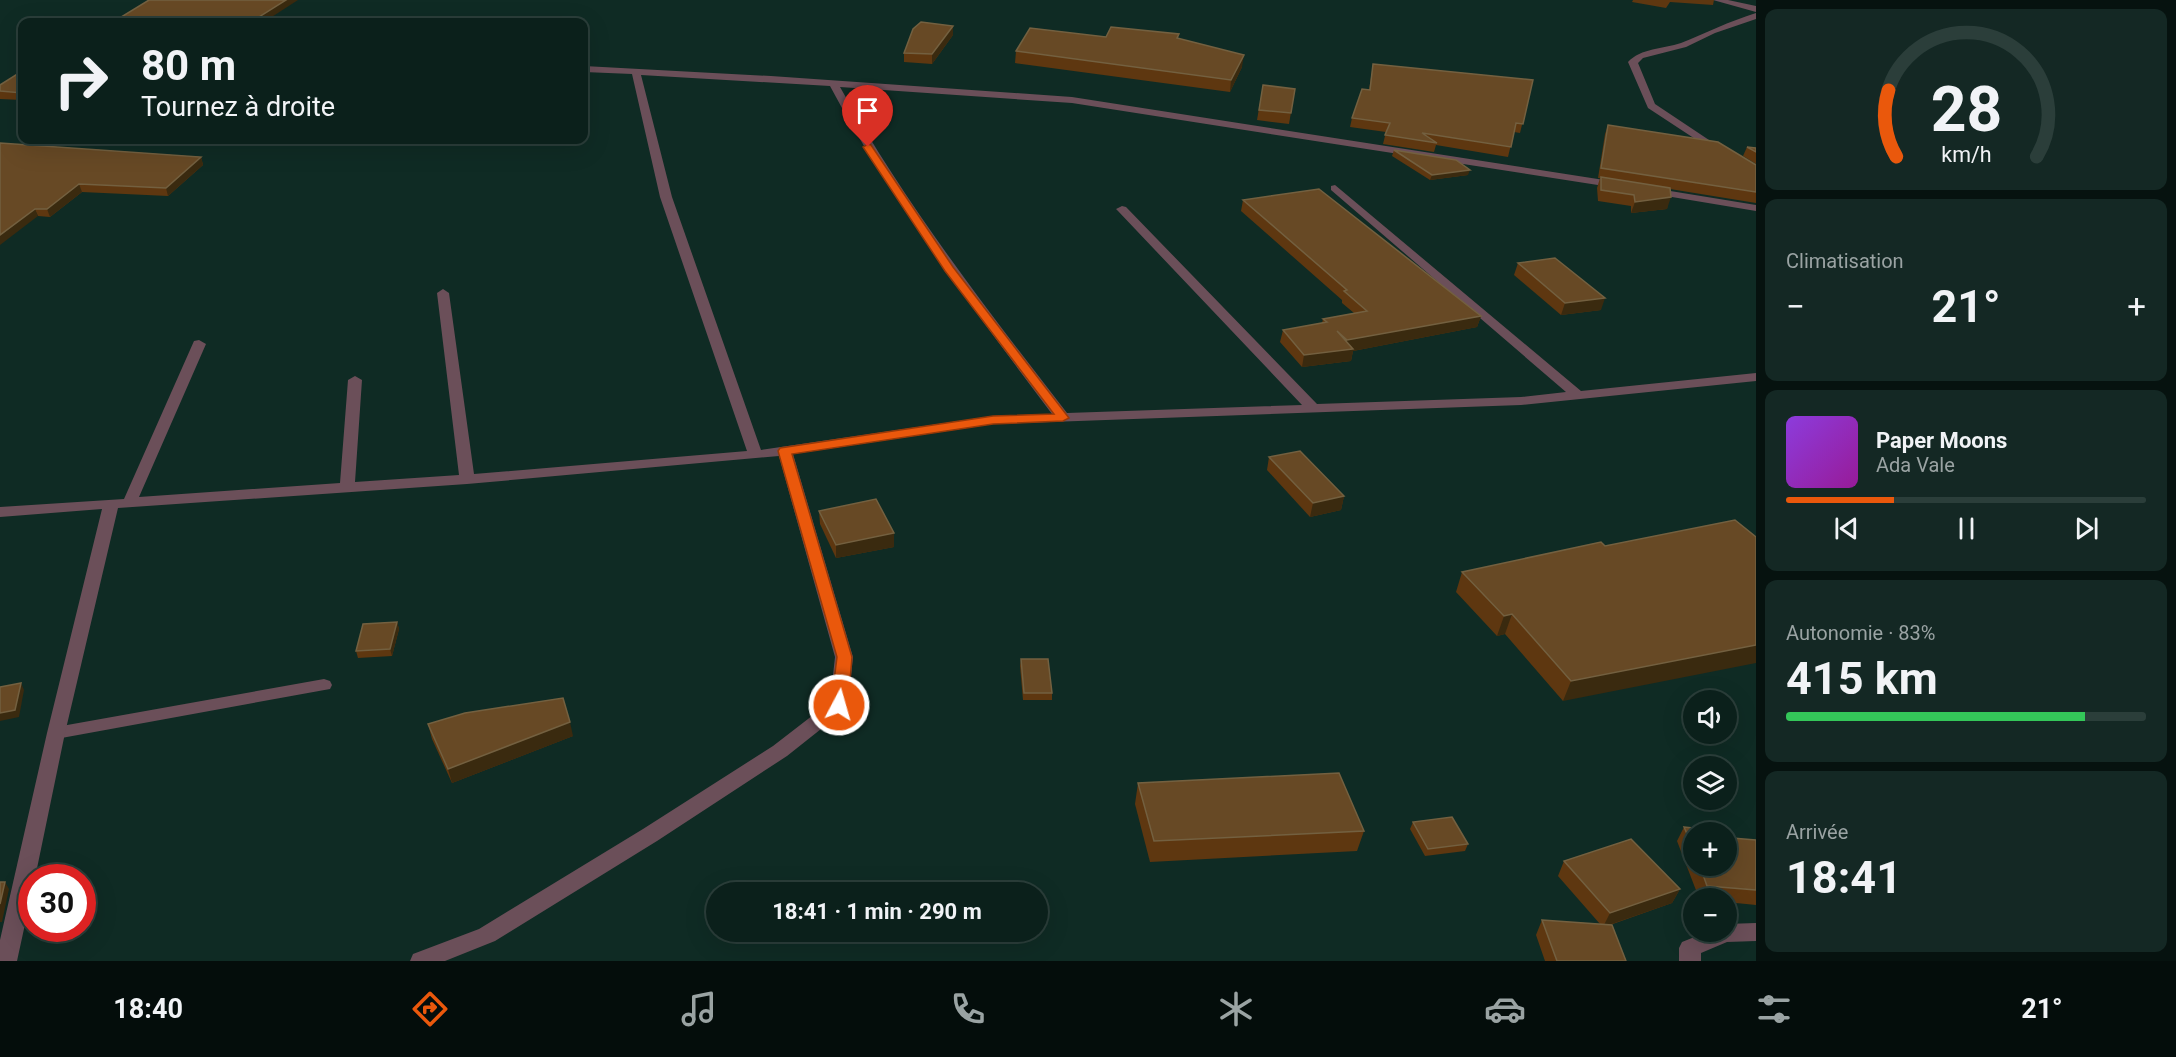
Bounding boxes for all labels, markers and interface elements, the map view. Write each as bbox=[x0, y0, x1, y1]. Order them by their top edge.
text: 80 m bbox=[141, 41, 236, 90]
icon: right bbox=[42, 42, 120, 120]
text: 28 bbox=[1930, 73, 2002, 146]
pin bbox=[842, 85, 893, 147]
text: Tournez à droite bbox=[141, 91, 335, 123]
icon: arrive bbox=[851, 94, 884, 127]
text: km/h bbox=[1941, 142, 1991, 167]
text: Climatisation bbox=[1786, 249, 1904, 273]
text: 21° bbox=[1931, 280, 2001, 333]
text: − bbox=[1786, 287, 1805, 326]
text: + bbox=[2127, 287, 2146, 326]
text: Paper Moons bbox=[1876, 428, 2007, 453]
text: Ada Vale bbox=[1876, 453, 1955, 477]
icon: previous bbox=[1830, 512, 1863, 545]
icon: pause bbox=[1950, 512, 1983, 545]
icon: next bbox=[2070, 512, 2103, 545]
text: Autonomie · 83% bbox=[1786, 621, 1935, 645]
text: 415 km bbox=[1786, 652, 1938, 705]
position arrow bbox=[807, 673, 871, 737]
map controls bbox=[1683, 690, 1737, 942]
button: sound bbox=[1683, 690, 1737, 744]
button: layers bbox=[1683, 756, 1737, 810]
text: Arrivée bbox=[1786, 820, 1848, 844]
button: + bbox=[1683, 822, 1737, 876]
text: 18:41 bbox=[1786, 851, 1902, 904]
speed limit sign: 30 bbox=[18, 864, 96, 942]
button: − bbox=[1683, 888, 1737, 942]
text: 18:41 · 1 min · 290 m bbox=[772, 899, 982, 924]
icon: directions bbox=[409, 988, 451, 1030]
icon: music bbox=[678, 988, 720, 1030]
icon: phone bbox=[947, 988, 989, 1030]
icon: climate bbox=[1215, 988, 1257, 1030]
icon: car bbox=[1484, 988, 1526, 1030]
icon: filters bbox=[1753, 988, 1795, 1030]
text: 18:40 bbox=[113, 993, 183, 1025]
text: 21° bbox=[2021, 993, 2063, 1025]

